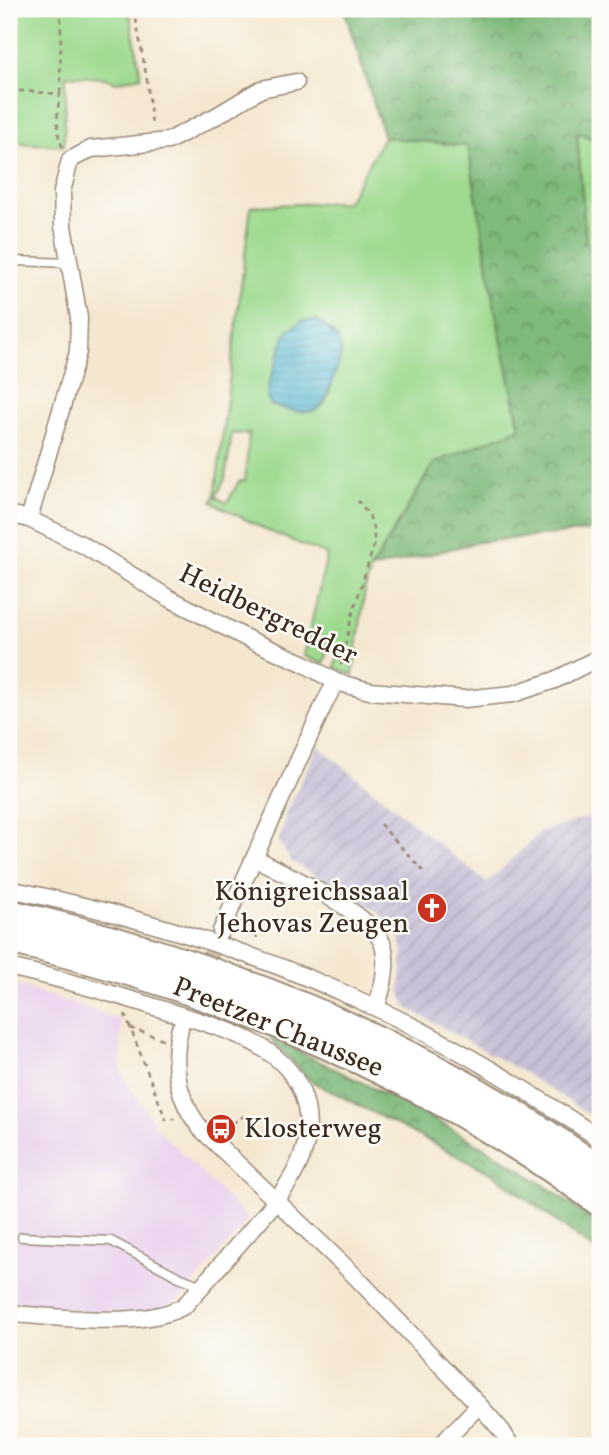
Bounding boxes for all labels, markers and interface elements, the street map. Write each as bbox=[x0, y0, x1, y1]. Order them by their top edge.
street label: Heidbergredder bbox=[172, 555, 364, 675]
place label: Königreichssaal Jehovas Zeugen bbox=[215, 873, 409, 944]
church icon: Königreichssaal Jehovas Zeugen bbox=[415, 891, 449, 925]
street label: Preetzer Chaussee bbox=[167, 968, 389, 1088]
place label: Klosterweg bbox=[244, 1110, 382, 1149]
bus stop icon: Klosterweg bbox=[204, 1112, 238, 1146]

